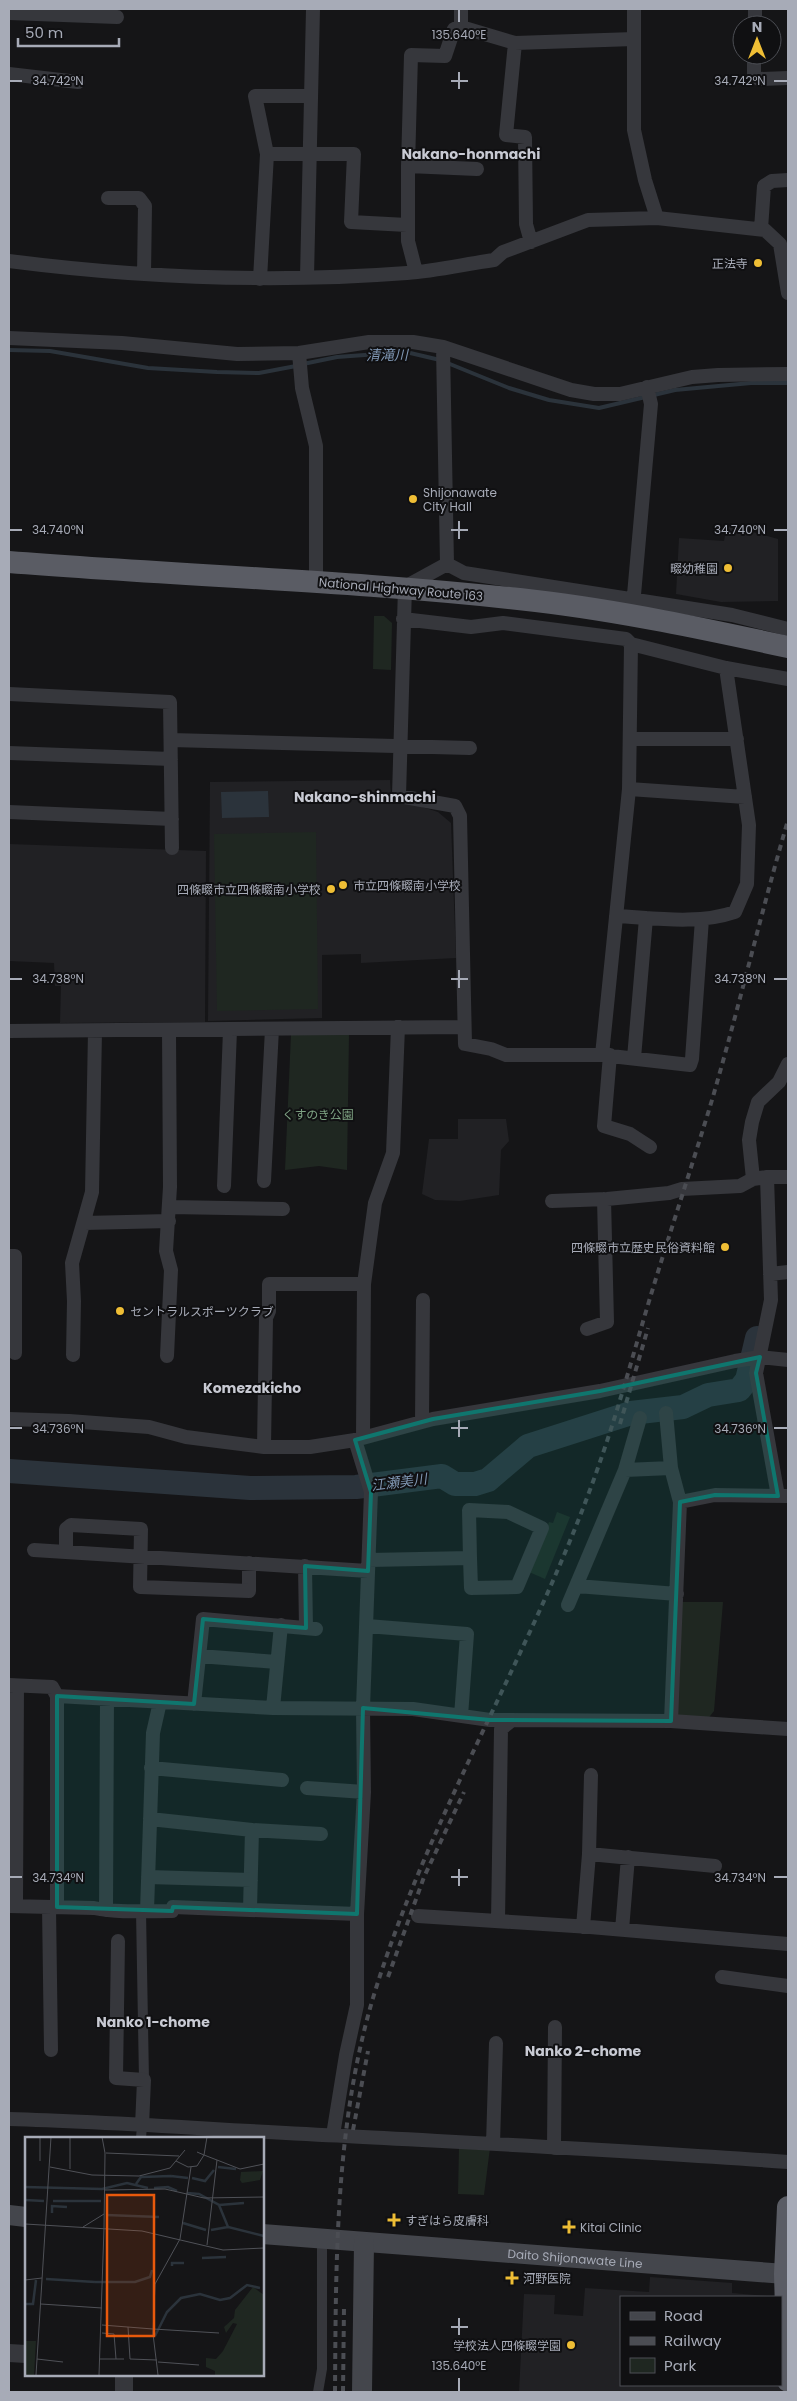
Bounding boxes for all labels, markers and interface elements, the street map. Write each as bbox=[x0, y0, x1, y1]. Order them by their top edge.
scale bar bbox=[18, 15, 119, 47]
north arrow bbox=[732, 15, 782, 65]
text: N bbox=[752, 17, 762, 37]
text: 50 m bbox=[25, 22, 63, 43]
text: 135.640°E bbox=[432, 26, 486, 43]
text: 34.742°N bbox=[32, 72, 84, 89]
text: 34.742°N bbox=[714, 72, 766, 89]
district label: Nakano-honmachi bbox=[402, 144, 540, 164]
place label: 正法寺 bbox=[712, 255, 748, 272]
marker: 正法寺 bbox=[752, 257, 764, 269]
water label: 清滝川 bbox=[366, 345, 410, 365]
place label: Shijonawate City Hall bbox=[423, 484, 497, 515]
marker: Shijonawate City Hall bbox=[407, 493, 419, 505]
text: 34.740°N bbox=[32, 521, 84, 538]
text: 34.740°N bbox=[714, 521, 766, 538]
place label: 畷幼稚園 bbox=[670, 560, 718, 577]
marker: 畷幼稚園 bbox=[722, 562, 734, 574]
street label: National Highway Route 163 bbox=[318, 573, 484, 605]
district label: Nakano-shinmachi bbox=[294, 787, 436, 807]
place label: 市立四條畷南小学校 bbox=[353, 877, 461, 894]
marker: 市立四條畷南小学校 bbox=[337, 879, 349, 891]
place label: 四條畷市立四條畷南小学校 bbox=[177, 881, 321, 898]
marker: 四條畷市立四條畷南小学校 bbox=[325, 883, 337, 895]
text: 34.738°N bbox=[32, 970, 84, 987]
text: 34.738°N bbox=[714, 970, 766, 987]
park label: くすのき公園 bbox=[282, 1106, 354, 1123]
place label: 四條畷市立歴史民俗資料館 bbox=[571, 1239, 715, 1256]
marker: 四條畷市立歴史民俗資料館 bbox=[719, 1241, 731, 1253]
place label: セントラルスポーツクラブ bbox=[130, 1303, 274, 1320]
marker: セントラルスポーツクラブ bbox=[114, 1305, 126, 1317]
district label: Komezakicho bbox=[203, 1378, 301, 1398]
text: 34.736°N bbox=[32, 1420, 84, 1437]
text: 34.736°N bbox=[714, 1420, 766, 1437]
water label: 江瀬美川 bbox=[370, 1468, 430, 1495]
text: 34.734°N bbox=[32, 1869, 84, 1886]
text: 34.734°N bbox=[714, 1869, 766, 1886]
district label: Nanko 1-chome bbox=[96, 2012, 210, 2032]
district label: Nanko 2-chome bbox=[525, 2041, 642, 2061]
inset map bbox=[25, 2137, 264, 2376]
place label: すぎはら皮膚科 bbox=[405, 2212, 489, 2229]
marker: すぎはら皮膚科 bbox=[387, 2213, 401, 2227]
place label: Kitai Clinic bbox=[580, 2219, 642, 2236]
marker: Kitai Clinic bbox=[562, 2220, 576, 2234]
street label: Daito Shijonawate Line bbox=[507, 2244, 643, 2272]
place label: 河野医院 bbox=[523, 2270, 571, 2287]
marker: 河野医院 bbox=[505, 2271, 519, 2285]
legend bbox=[620, 2296, 782, 2386]
text: Road bbox=[664, 2305, 703, 2326]
text: Railway bbox=[664, 2330, 722, 2351]
place label: 学校法人四條畷学園 bbox=[453, 2337, 561, 2354]
marker: 学校法人四條畷学園 bbox=[565, 2339, 577, 2351]
text: Park bbox=[664, 2355, 696, 2376]
text: 135.640°E bbox=[432, 2357, 486, 2374]

